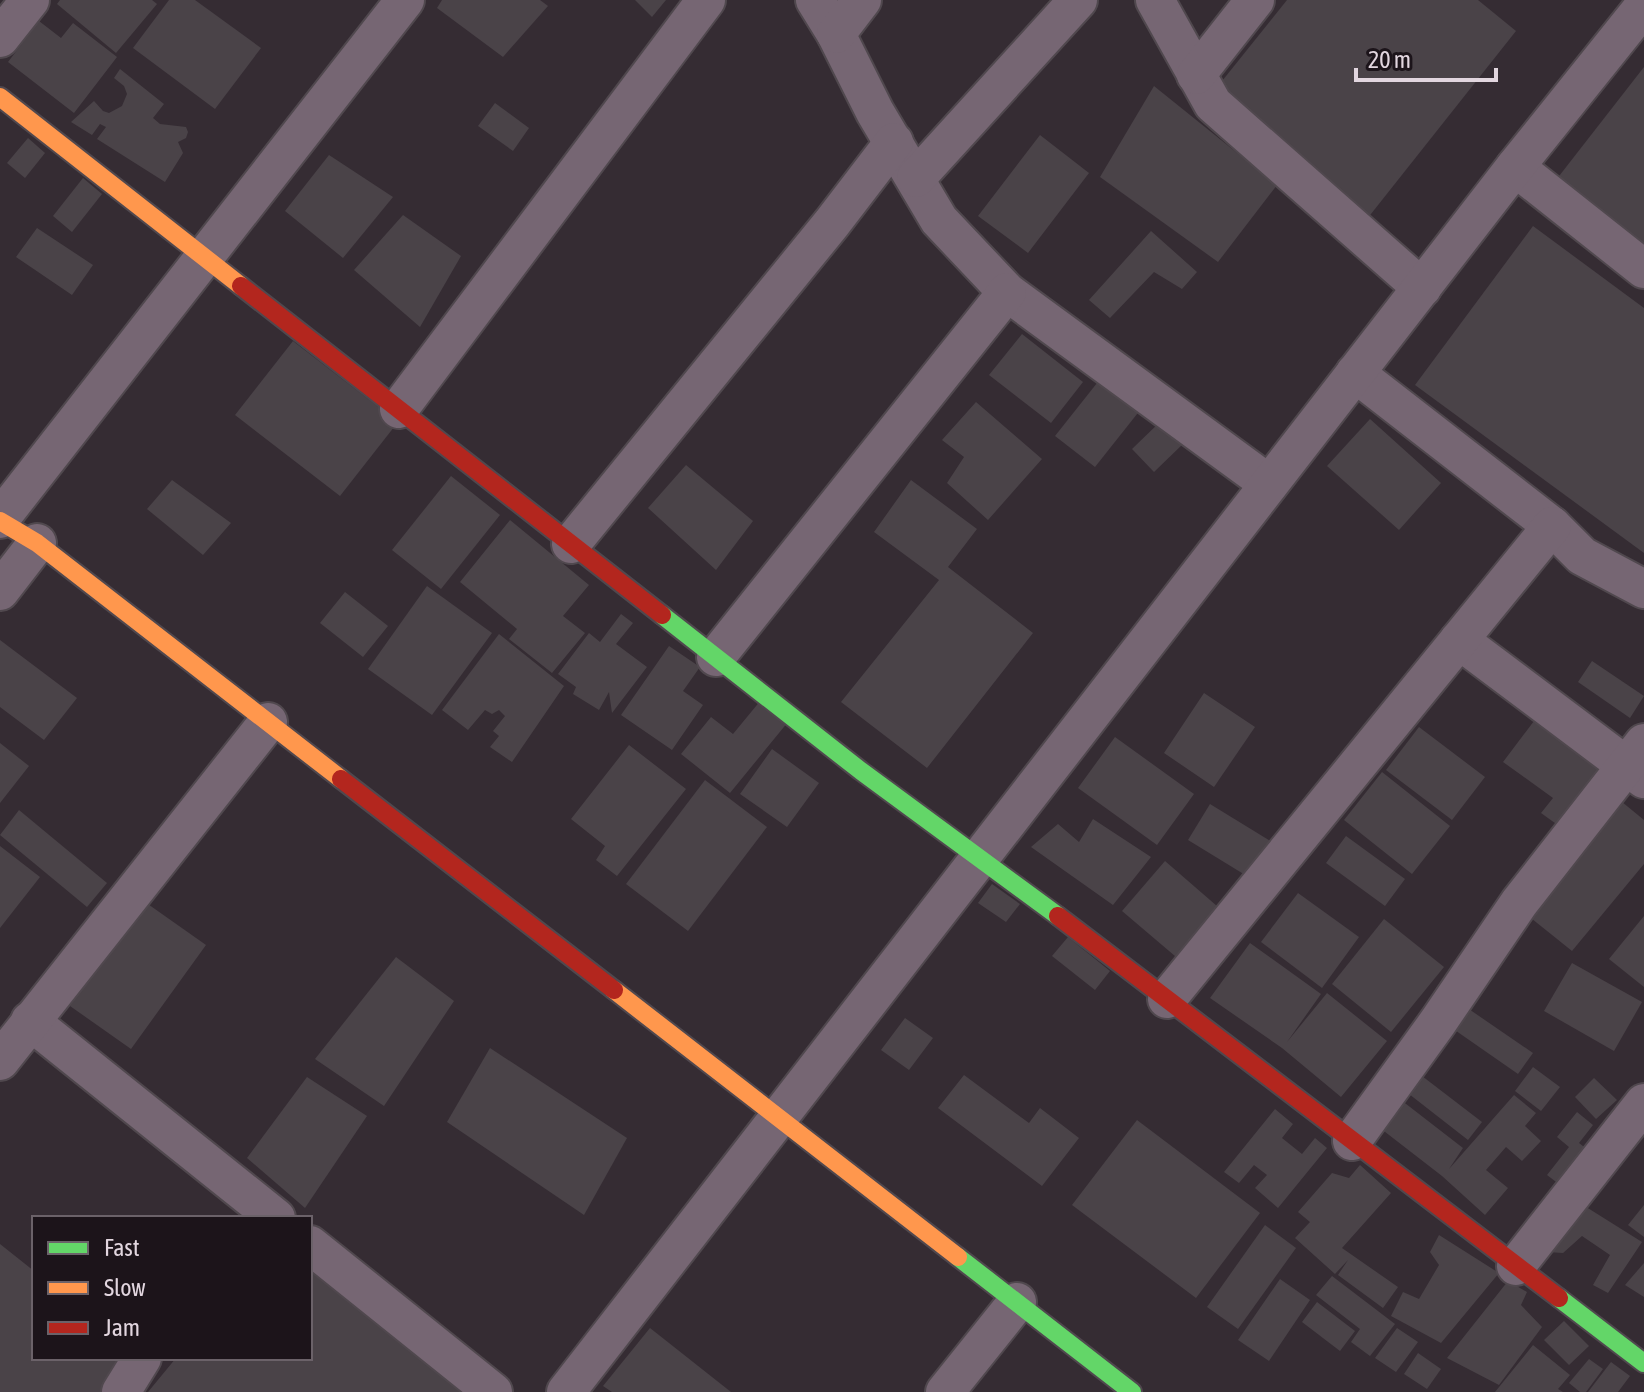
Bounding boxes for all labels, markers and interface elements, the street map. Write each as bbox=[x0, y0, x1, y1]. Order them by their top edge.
scale bar bbox=[1356, 32, 1496, 82]
text: 20 m bbox=[1368, 46, 1411, 73]
legend bbox=[32, 1216, 312, 1360]
text: Fast bbox=[104, 1234, 140, 1261]
text: Slow bbox=[104, 1274, 146, 1301]
text: Jam bbox=[104, 1314, 140, 1341]

